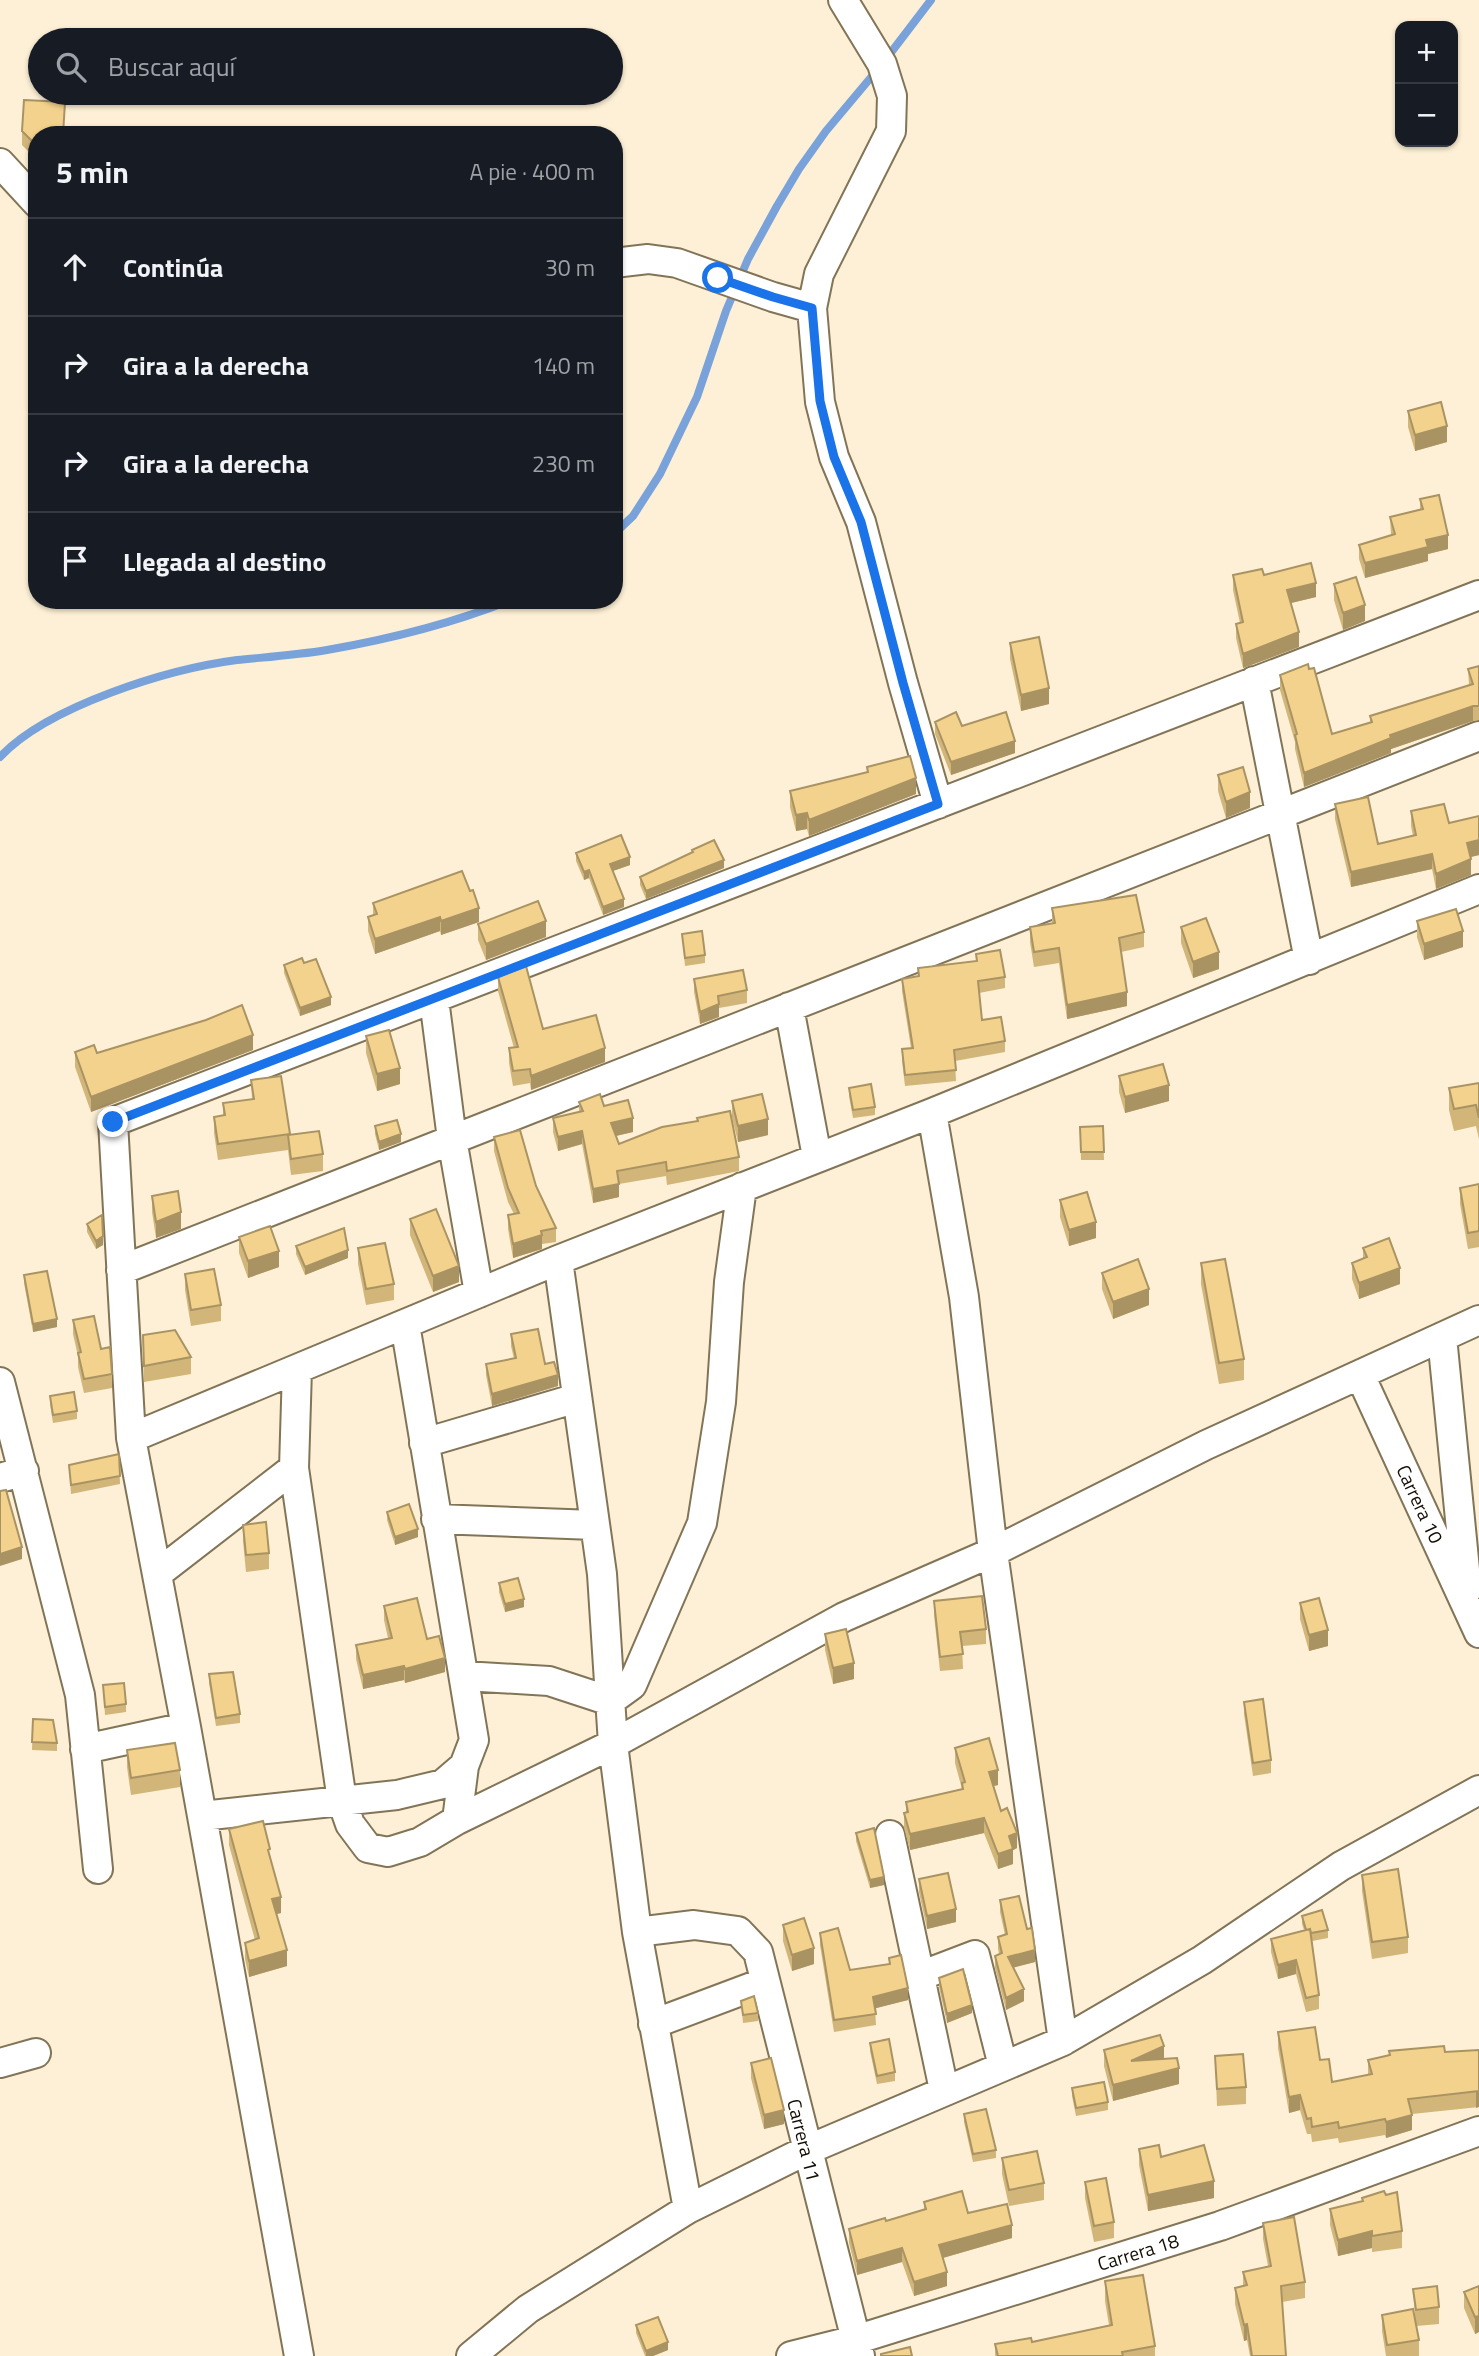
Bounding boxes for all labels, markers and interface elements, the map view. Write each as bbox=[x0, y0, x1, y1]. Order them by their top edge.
map controls bbox=[1395, 21, 1458, 147]
button: + bbox=[1395, 21, 1458, 84]
search box bbox=[28, 28, 623, 105]
text: Buscar aquí bbox=[108, 47, 235, 86]
icon: search bbox=[52, 48, 90, 86]
button: − bbox=[1395, 84, 1458, 147]
text: 5 min bbox=[56, 149, 129, 195]
text: A pie · 400 m bbox=[469, 154, 595, 189]
icon: ahead bbox=[56, 248, 94, 286]
text: Continúa bbox=[123, 248, 223, 287]
text: 30 m bbox=[545, 250, 595, 285]
route start bbox=[702, 262, 733, 293]
icon: right bbox=[56, 346, 94, 384]
text: Gira a la derecha bbox=[123, 346, 309, 385]
text: 140 m bbox=[532, 348, 595, 383]
icon: right bbox=[56, 444, 94, 482]
text: Gira a la derecha bbox=[123, 444, 309, 483]
text: 230 m bbox=[532, 446, 595, 481]
icon: arrive bbox=[56, 542, 94, 580]
text: Llegada al destino bbox=[123, 542, 326, 581]
route end bbox=[97, 1106, 128, 1137]
street label: Carrera 10 bbox=[1390, 1460, 1451, 1548]
street label: Carrera 11 bbox=[780, 2096, 829, 2184]
street label: Carrera 18 bbox=[1093, 2225, 1183, 2278]

